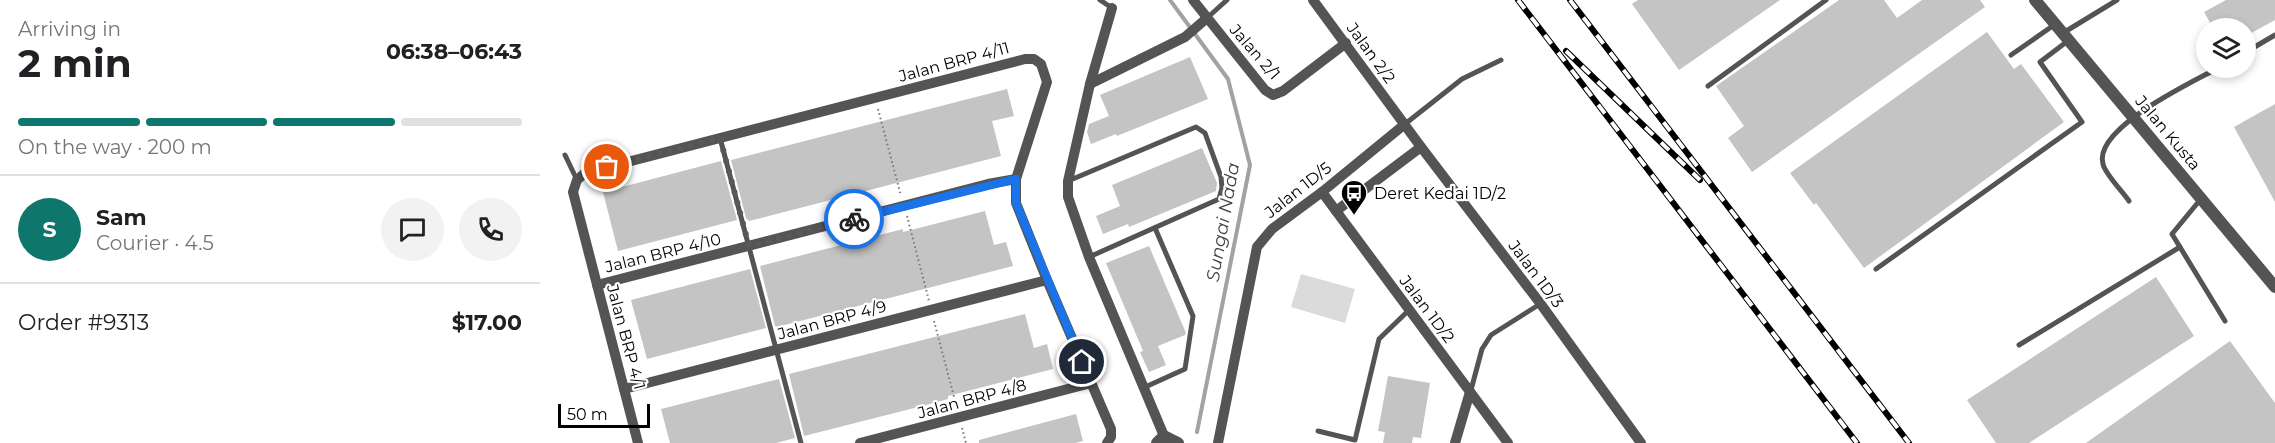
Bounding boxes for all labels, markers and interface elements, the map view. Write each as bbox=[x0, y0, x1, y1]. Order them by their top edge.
text: Arriving in bbox=[18, 17, 121, 41]
street label: Jalan 2/2 bbox=[1342, 18, 1399, 87]
map controls bbox=[2196, 18, 2256, 78]
button: layers bbox=[2196, 18, 2256, 78]
street label: Jalan 2/1 bbox=[1225, 20, 1284, 84]
text: 06:38–06:43 bbox=[386, 38, 522, 65]
street label: Jalan BRP 4/11 bbox=[896, 38, 1011, 86]
text: 2 min bbox=[18, 39, 132, 87]
street label: Jalan Kusta bbox=[2131, 91, 2205, 174]
text: On the way · 200 m bbox=[18, 135, 212, 159]
pin bbox=[581, 141, 632, 192]
icon: bag bbox=[590, 150, 623, 183]
street label: Jalan 1D/5 bbox=[1260, 158, 1335, 223]
water label: Sungai Nada bbox=[1202, 161, 1244, 283]
bus stop icon: Deret Kedai 1D/2 bbox=[1339, 178, 1369, 216]
place label: Deret Kedai 1D/2 bbox=[1374, 184, 1506, 203]
courier bbox=[824, 189, 884, 249]
button: chat bbox=[381, 198, 444, 261]
button: phone bbox=[459, 198, 522, 261]
icon: bike bbox=[838, 203, 871, 236]
text: Sam bbox=[96, 204, 147, 231]
text: S bbox=[42, 216, 57, 243]
street label: Jalan BRP 4/10 bbox=[602, 229, 723, 277]
text: Courier · 4.5 bbox=[96, 231, 214, 255]
street label: Jalan 1D/3 bbox=[1504, 236, 1567, 311]
street label: Jalan 1D/2 bbox=[1395, 271, 1458, 346]
street label: Jalan BRP 4/1 bbox=[603, 281, 649, 392]
street label: Jalan BRP 4/9 bbox=[775, 296, 888, 344]
text: Order #9313 bbox=[18, 309, 149, 336]
text: $17.00 bbox=[452, 309, 522, 336]
pin bbox=[1056, 336, 1107, 387]
icon: home bbox=[1065, 345, 1098, 378]
street label: Jalan BRP 4/8 bbox=[915, 375, 1028, 423]
scale bar bbox=[558, 401, 650, 428]
text: 50 m bbox=[567, 405, 608, 424]

